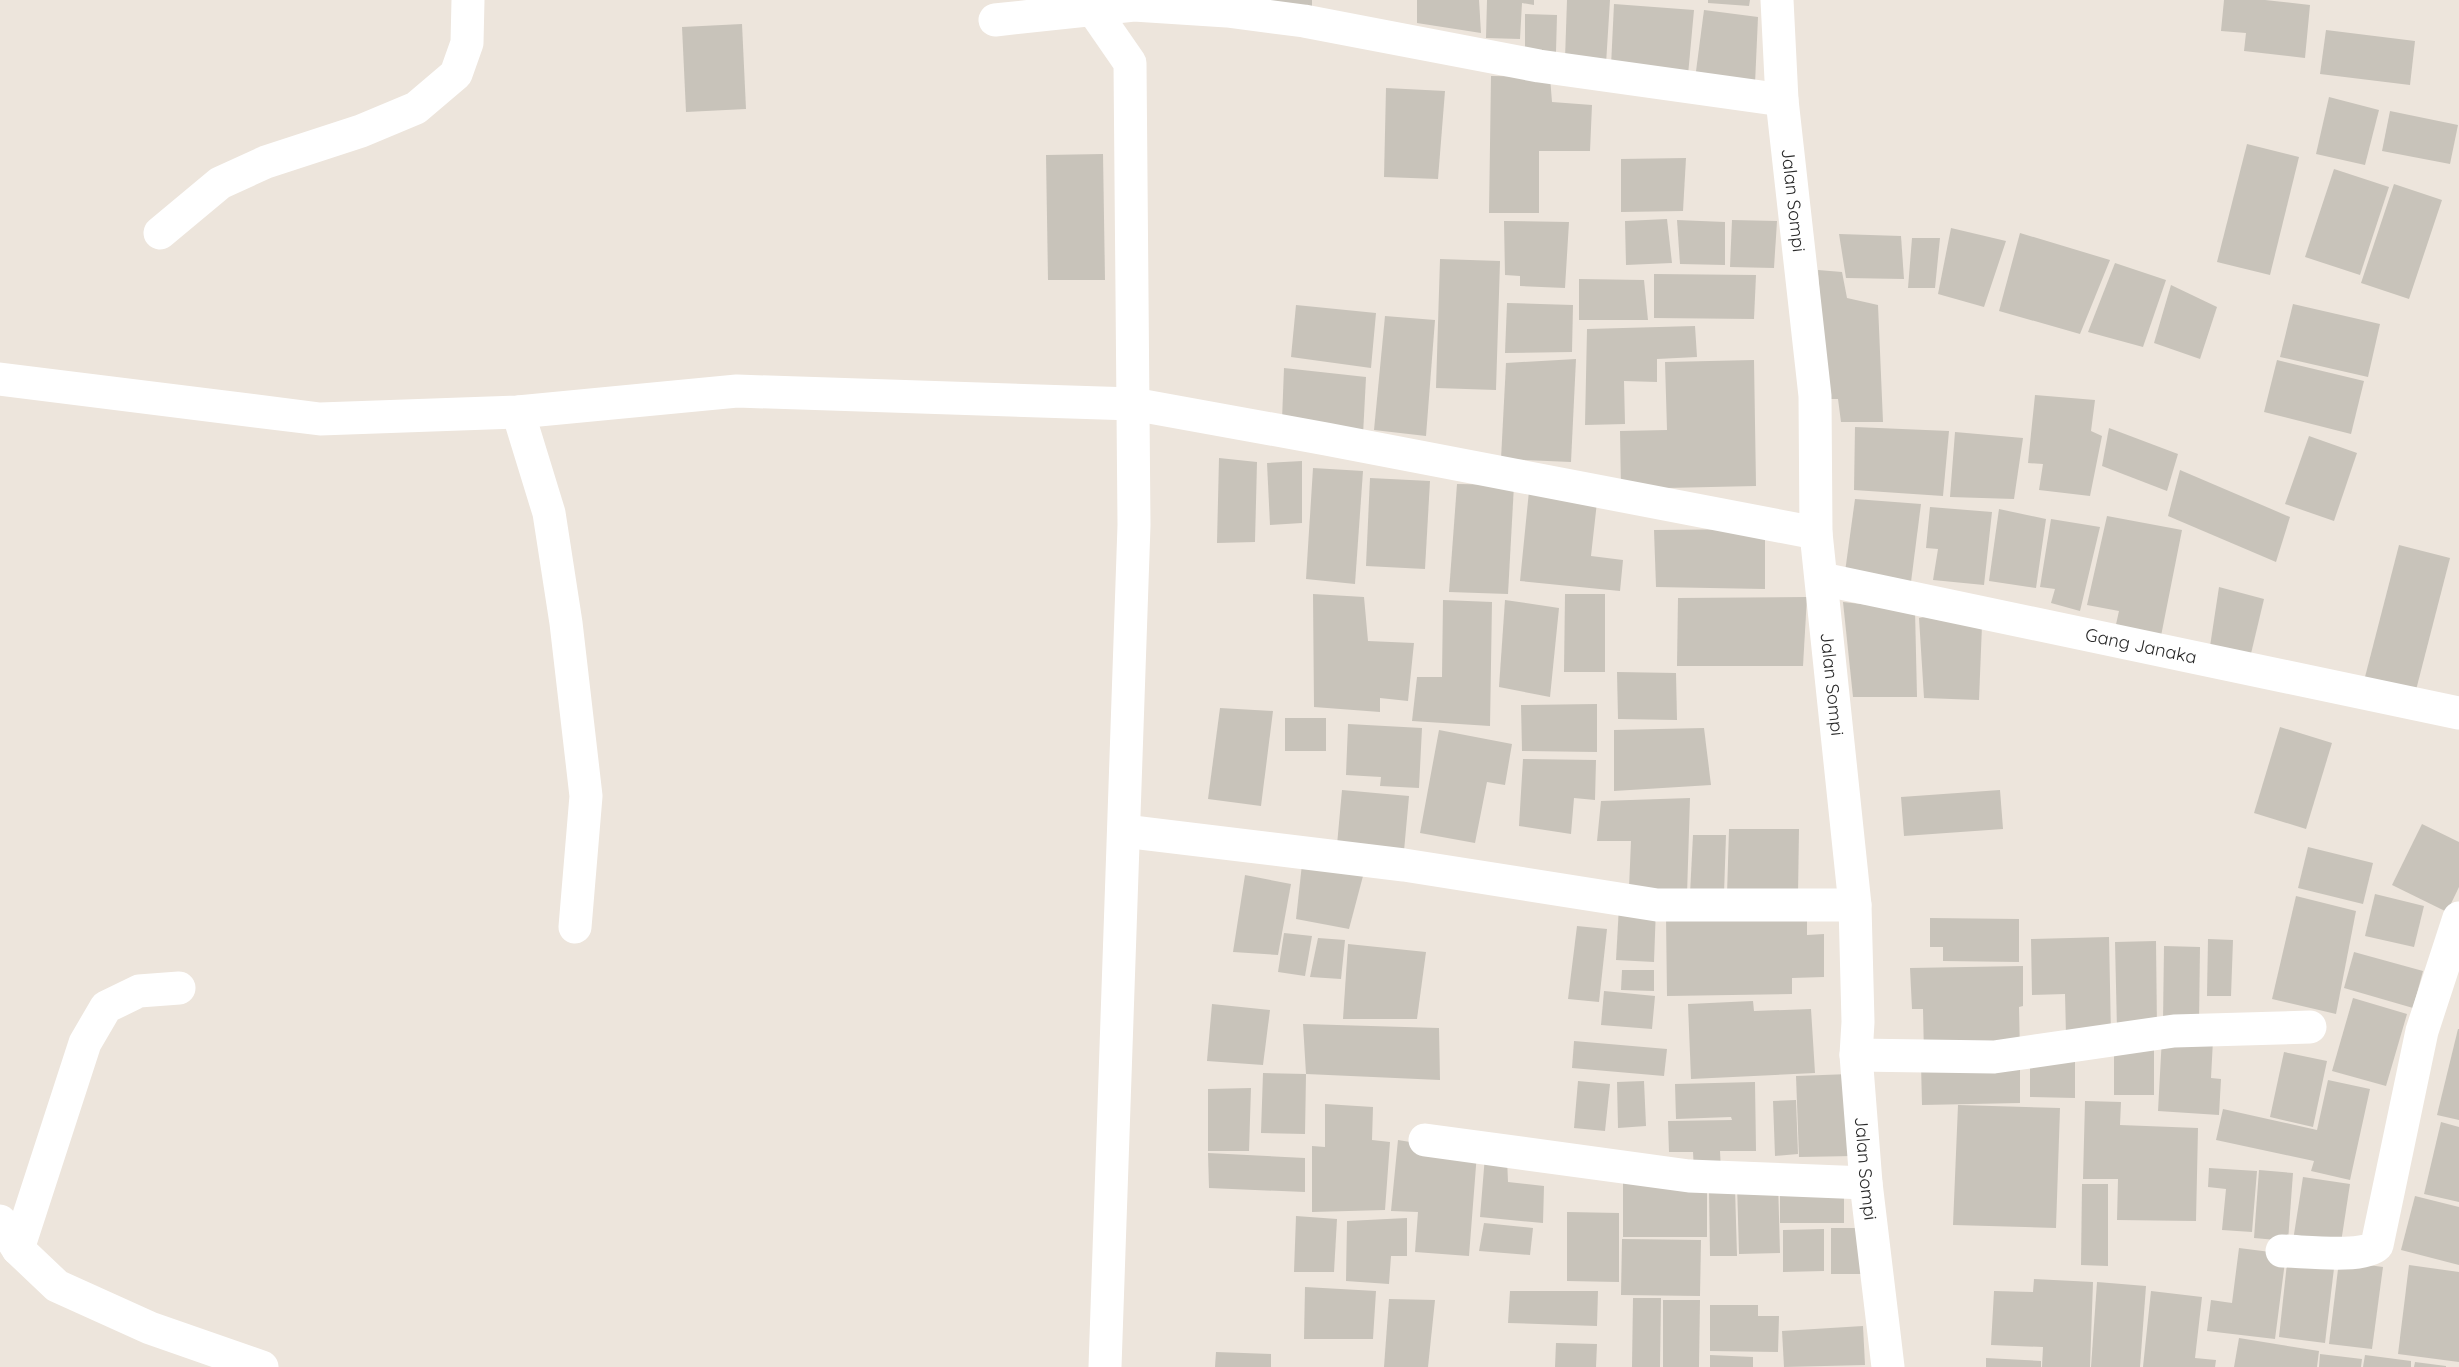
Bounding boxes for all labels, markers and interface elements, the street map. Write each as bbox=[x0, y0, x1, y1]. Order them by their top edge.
street label: Jalan Sompi bbox=[1776, 147, 1811, 253]
street label: Gang Janaka bbox=[2083, 623, 2199, 669]
street label: Jalan Sompi bbox=[1816, 631, 1849, 737]
street label: Jalan Sompi bbox=[1850, 1116, 1882, 1221]

